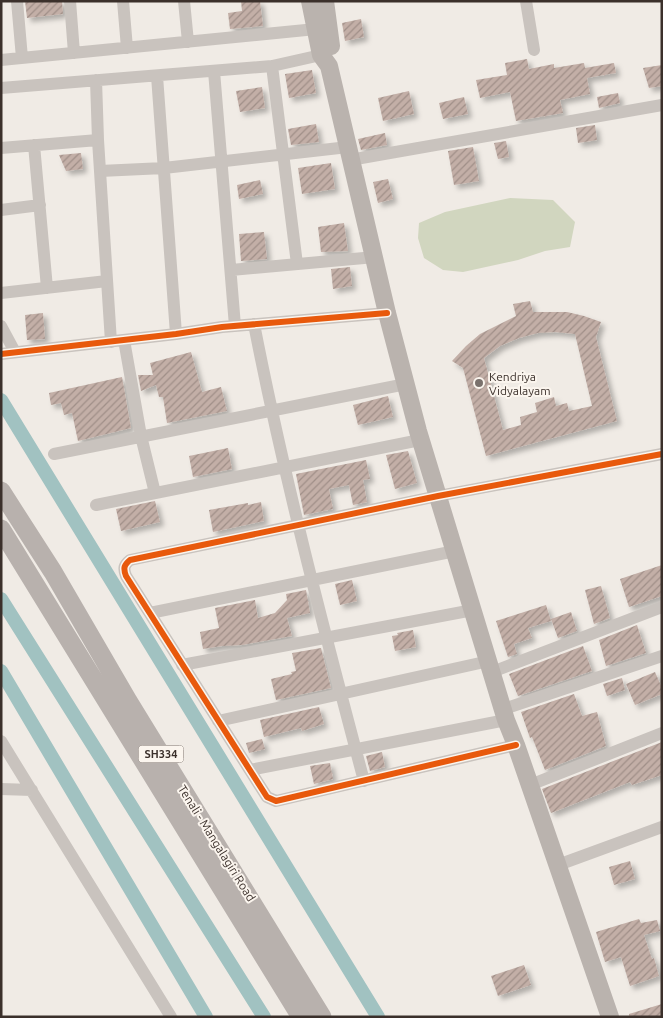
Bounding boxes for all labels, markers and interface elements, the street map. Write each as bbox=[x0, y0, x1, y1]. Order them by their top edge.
place label: Kendriya Vidyalayam bbox=[489, 370, 551, 397]
marker: Kendriya Vidyalayam bbox=[473, 377, 485, 389]
road number: SH334 bbox=[138, 746, 184, 762]
street label: Tenali - Mangalagiri Road bbox=[176, 783, 258, 903]

